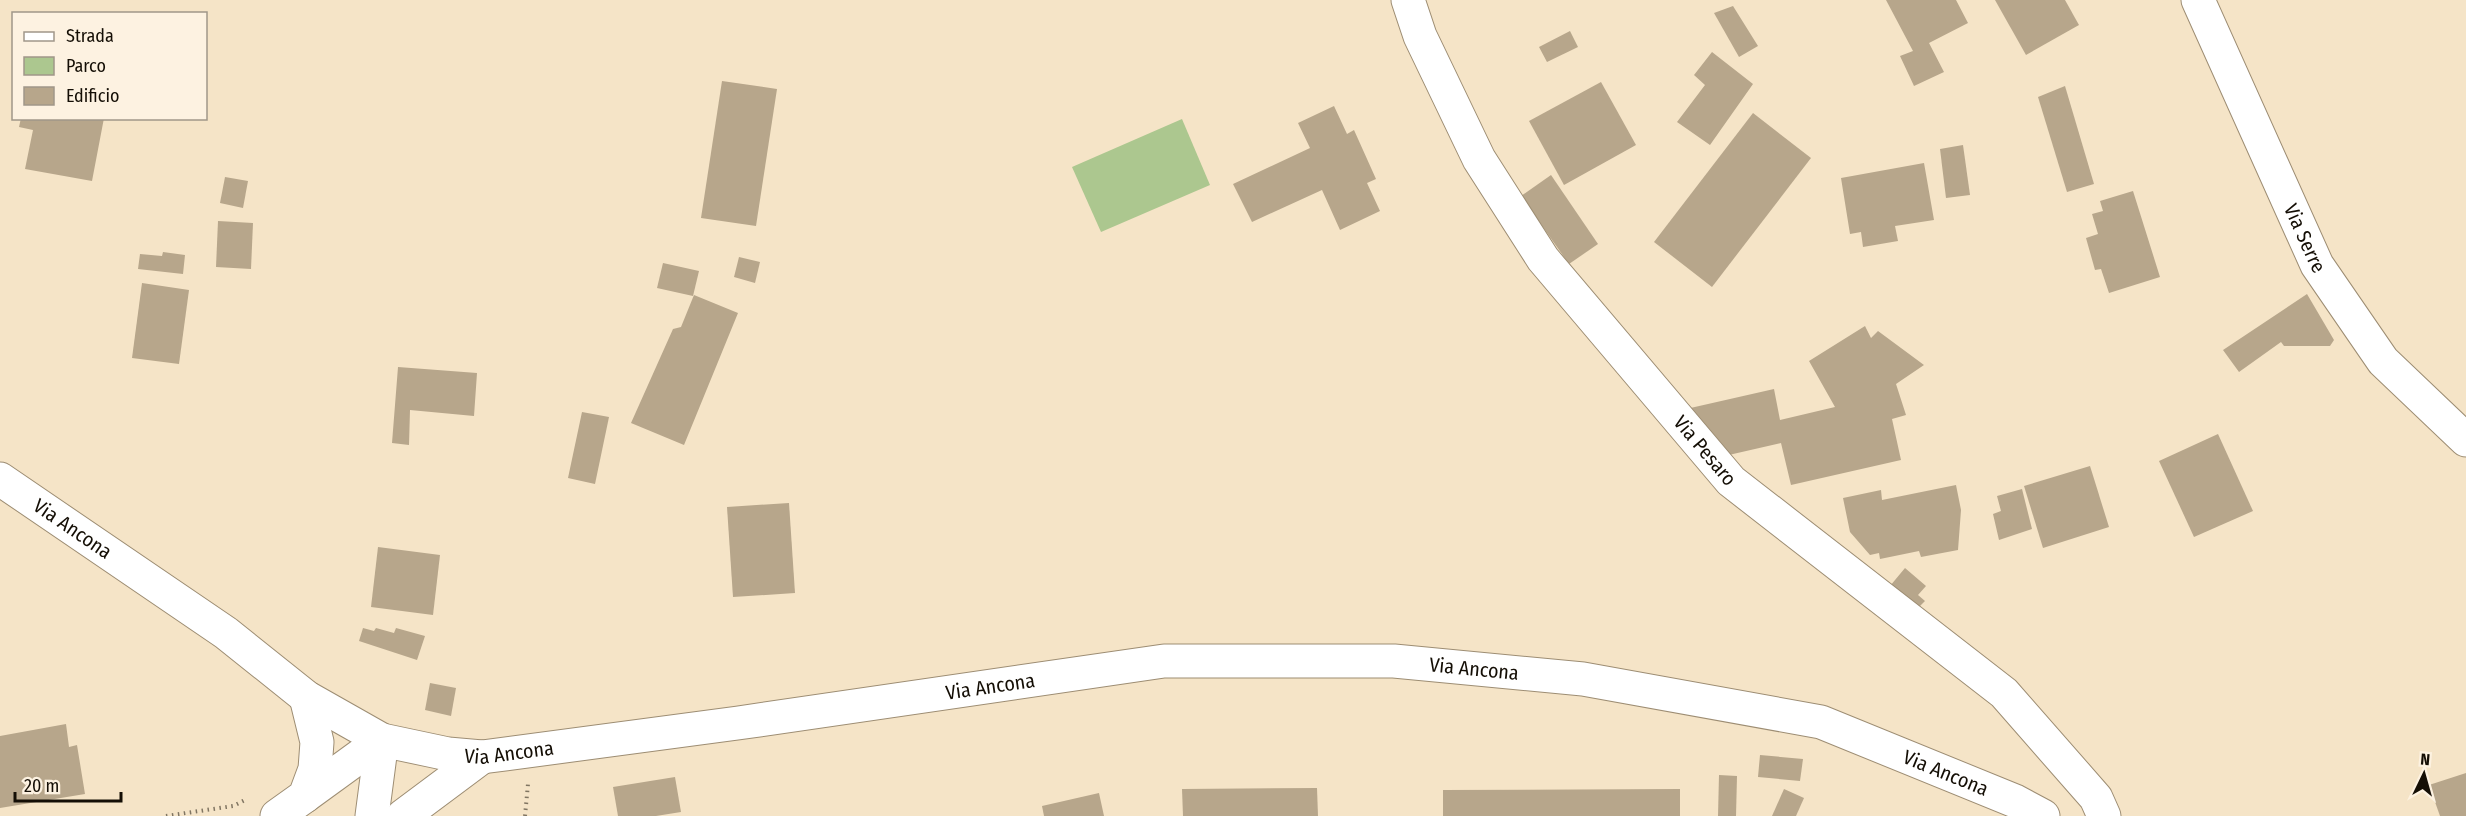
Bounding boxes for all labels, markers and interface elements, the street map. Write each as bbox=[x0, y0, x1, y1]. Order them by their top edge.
legend bbox=[12, 12, 207, 120]
text: Strada bbox=[66, 25, 114, 47]
text: Parco bbox=[66, 55, 106, 77]
text: Edificio bbox=[66, 85, 119, 107]
street label: Via Serre bbox=[2279, 200, 2331, 278]
street label: Via Pesaro bbox=[1669, 410, 1742, 491]
street label: Via Ancona bbox=[29, 493, 117, 564]
street label: Via Ancona bbox=[1428, 652, 1520, 685]
street label: Via Ancona bbox=[944, 668, 1036, 705]
street label: Via Ancona bbox=[463, 736, 555, 769]
north arrow bbox=[2394, 744, 2454, 804]
street label: Via Ancona bbox=[1900, 745, 1992, 801]
text: N bbox=[2420, 750, 2431, 769]
scale bar bbox=[15, 765, 122, 803]
text: 20 m bbox=[24, 775, 59, 797]

